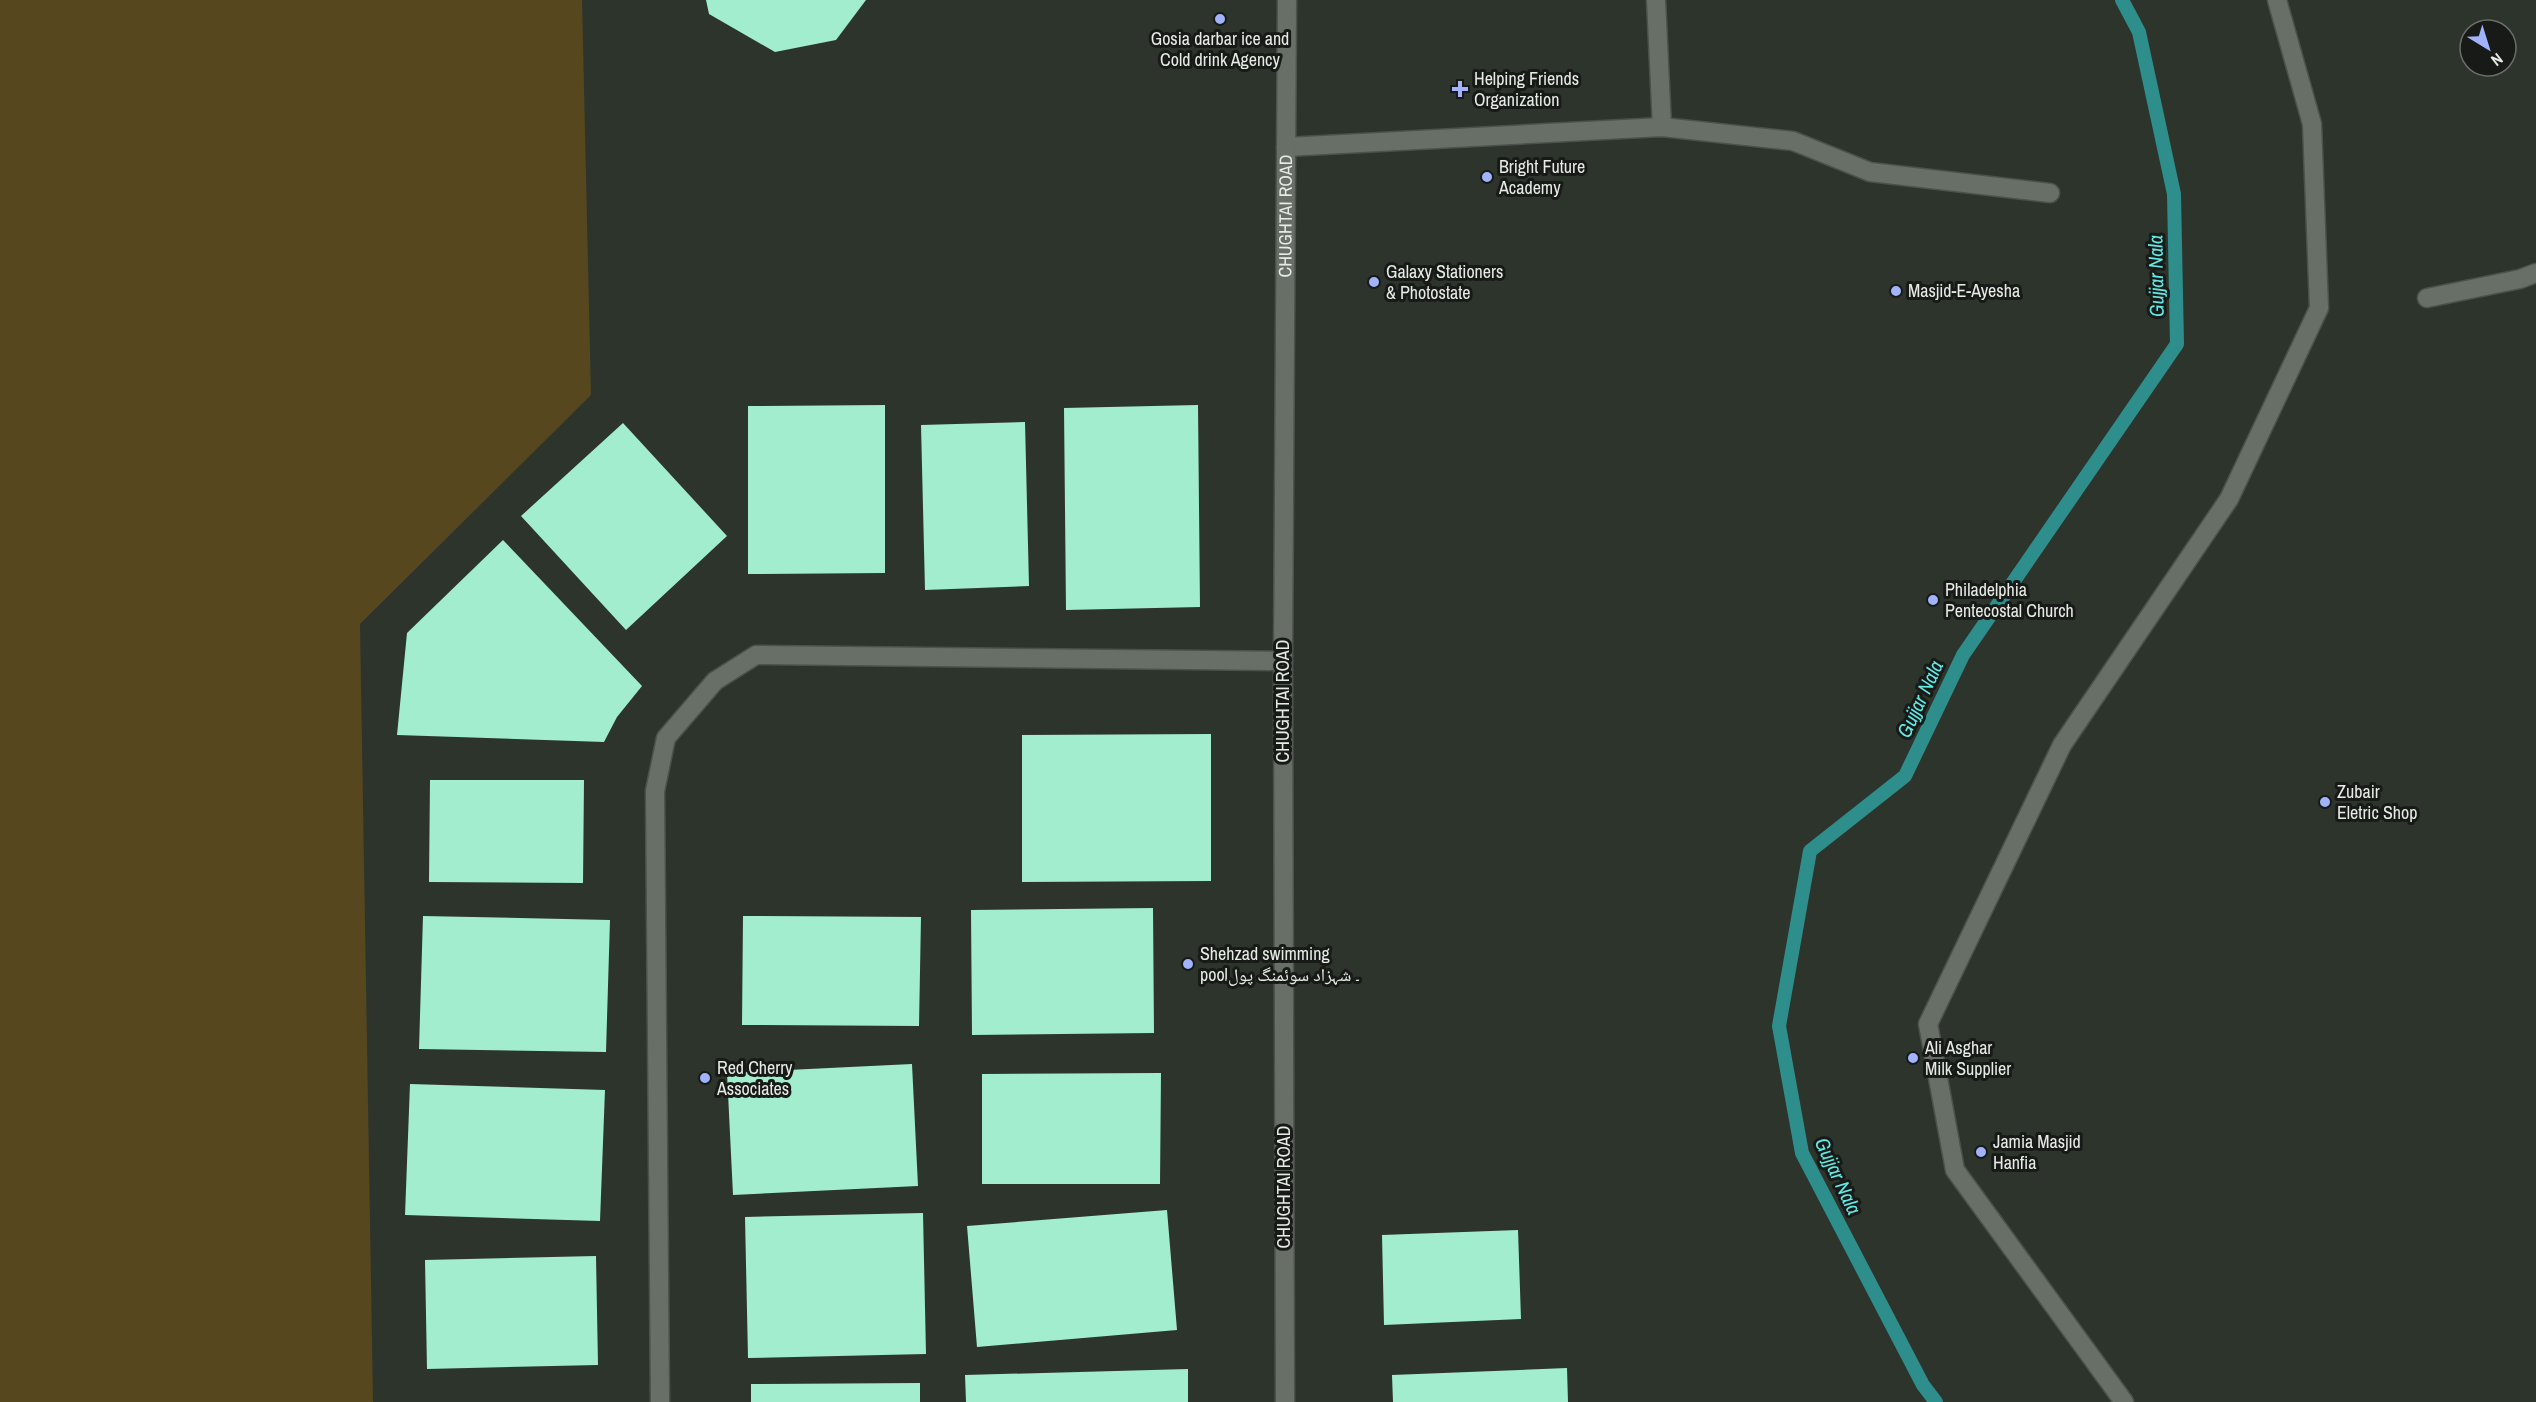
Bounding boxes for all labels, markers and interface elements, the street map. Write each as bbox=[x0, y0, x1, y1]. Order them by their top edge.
marker: Gosia darbar ice and Cold drink Agency bbox=[1213, 12, 1227, 26]
north arrow bbox=[2458, 18, 2518, 78]
place label: Gosia darbar ice and Cold drink Agency bbox=[1151, 26, 1289, 72]
text: N bbox=[2487, 48, 2508, 71]
place label: Helping Friends Organization bbox=[1474, 66, 1579, 112]
marker: Helping Friends Organization bbox=[1451, 80, 1469, 98]
place label: Bright Future Academy bbox=[1498, 154, 1585, 200]
street label: CHUGHTAI ROAD bbox=[1272, 155, 1298, 277]
marker: Bright Future Academy bbox=[1480, 170, 1494, 184]
water label: Gujjar Nala bbox=[2141, 235, 2170, 317]
place label: Galaxy Stationers & Photostate bbox=[1386, 259, 1503, 305]
marker: Galaxy Stationers & Photostate bbox=[1367, 275, 1381, 289]
place label: Masjid-E-Ayesha bbox=[1908, 278, 2020, 303]
marker: Masjid-E-Ayesha bbox=[1889, 284, 1903, 298]
place label: Philadelphia Pentecostal Church bbox=[1945, 577, 2074, 623]
marker: Philadelphia Pentecostal Church bbox=[1926, 593, 1940, 607]
street label: CHUGHTAI ROAD bbox=[1270, 640, 1295, 762]
water label: Gujjar Nala bbox=[1890, 656, 1949, 742]
place label: Zubair Eletric Shop bbox=[2337, 779, 2417, 825]
marker: Zubair Eletric Shop bbox=[2318, 795, 2332, 809]
place label: Shehzad swimming pool۔ شہزاد سوئمنگ پول bbox=[1200, 941, 1360, 987]
marker: Shehzad swimming pool۔ شہزاد سوئمنگ پول bbox=[1181, 957, 1195, 971]
place label: Ali Asghar Milk Supplier bbox=[1924, 1035, 2011, 1081]
marker: Ali Asghar Milk Supplier bbox=[1906, 1051, 1920, 1065]
place label: Red Cherry Associates bbox=[716, 1055, 793, 1101]
marker: Red Cherry Associates bbox=[698, 1071, 712, 1085]
street label: CHUGHTAI ROAD bbox=[1271, 1126, 1296, 1248]
place label: Jamia Masjid Hanfia bbox=[1993, 1129, 2081, 1175]
water label: Gujjar Nala bbox=[1809, 1133, 1868, 1219]
marker: Jamia Masjid Hanfia bbox=[1974, 1145, 1988, 1159]

